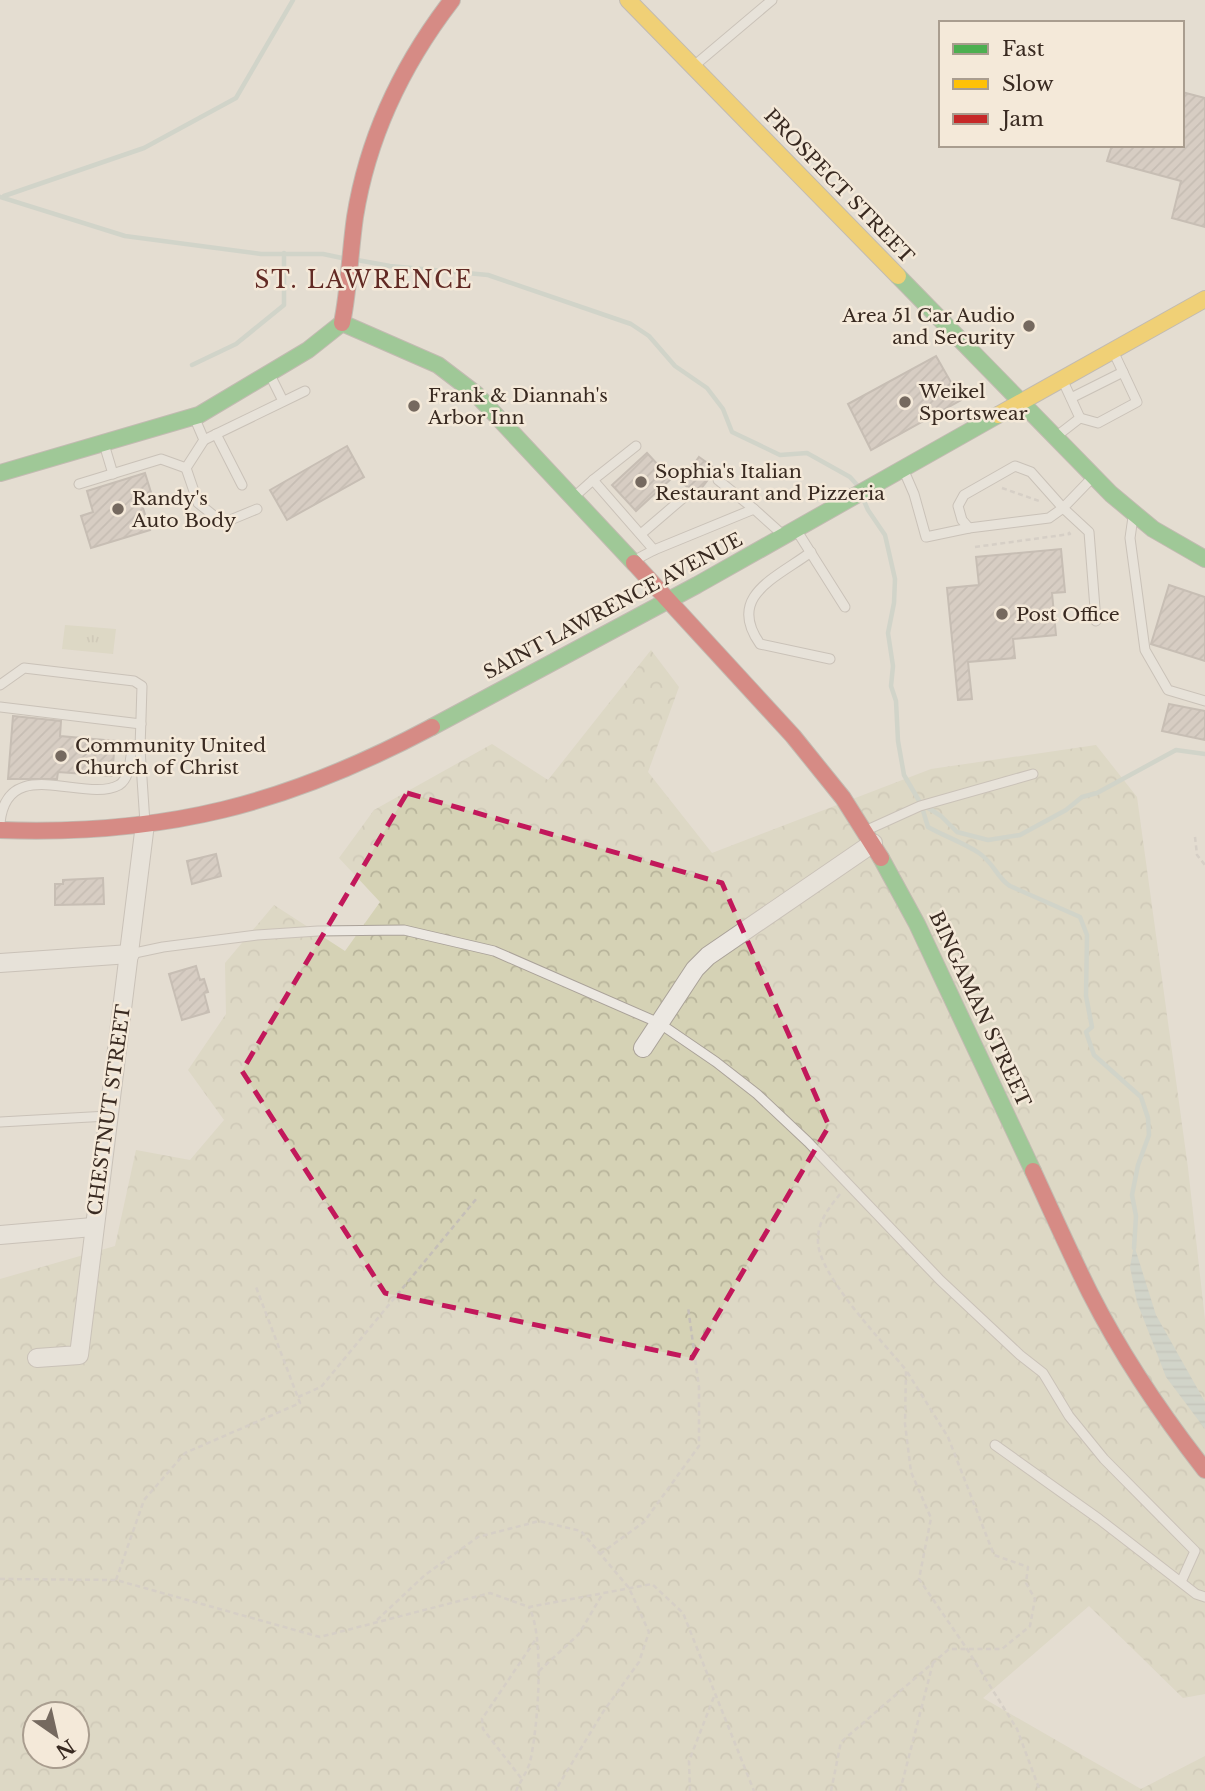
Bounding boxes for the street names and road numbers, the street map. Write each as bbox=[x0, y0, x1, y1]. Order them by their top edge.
street label: PROSPECT STREET bbox=[759, 104, 919, 268]
street label: SAINT LAWRENCE AVENUE bbox=[480, 528, 746, 684]
street label: BINGAMAN STREET bbox=[924, 907, 1036, 1111]
street label: CHESTNUT STREET bbox=[83, 1003, 135, 1217]

